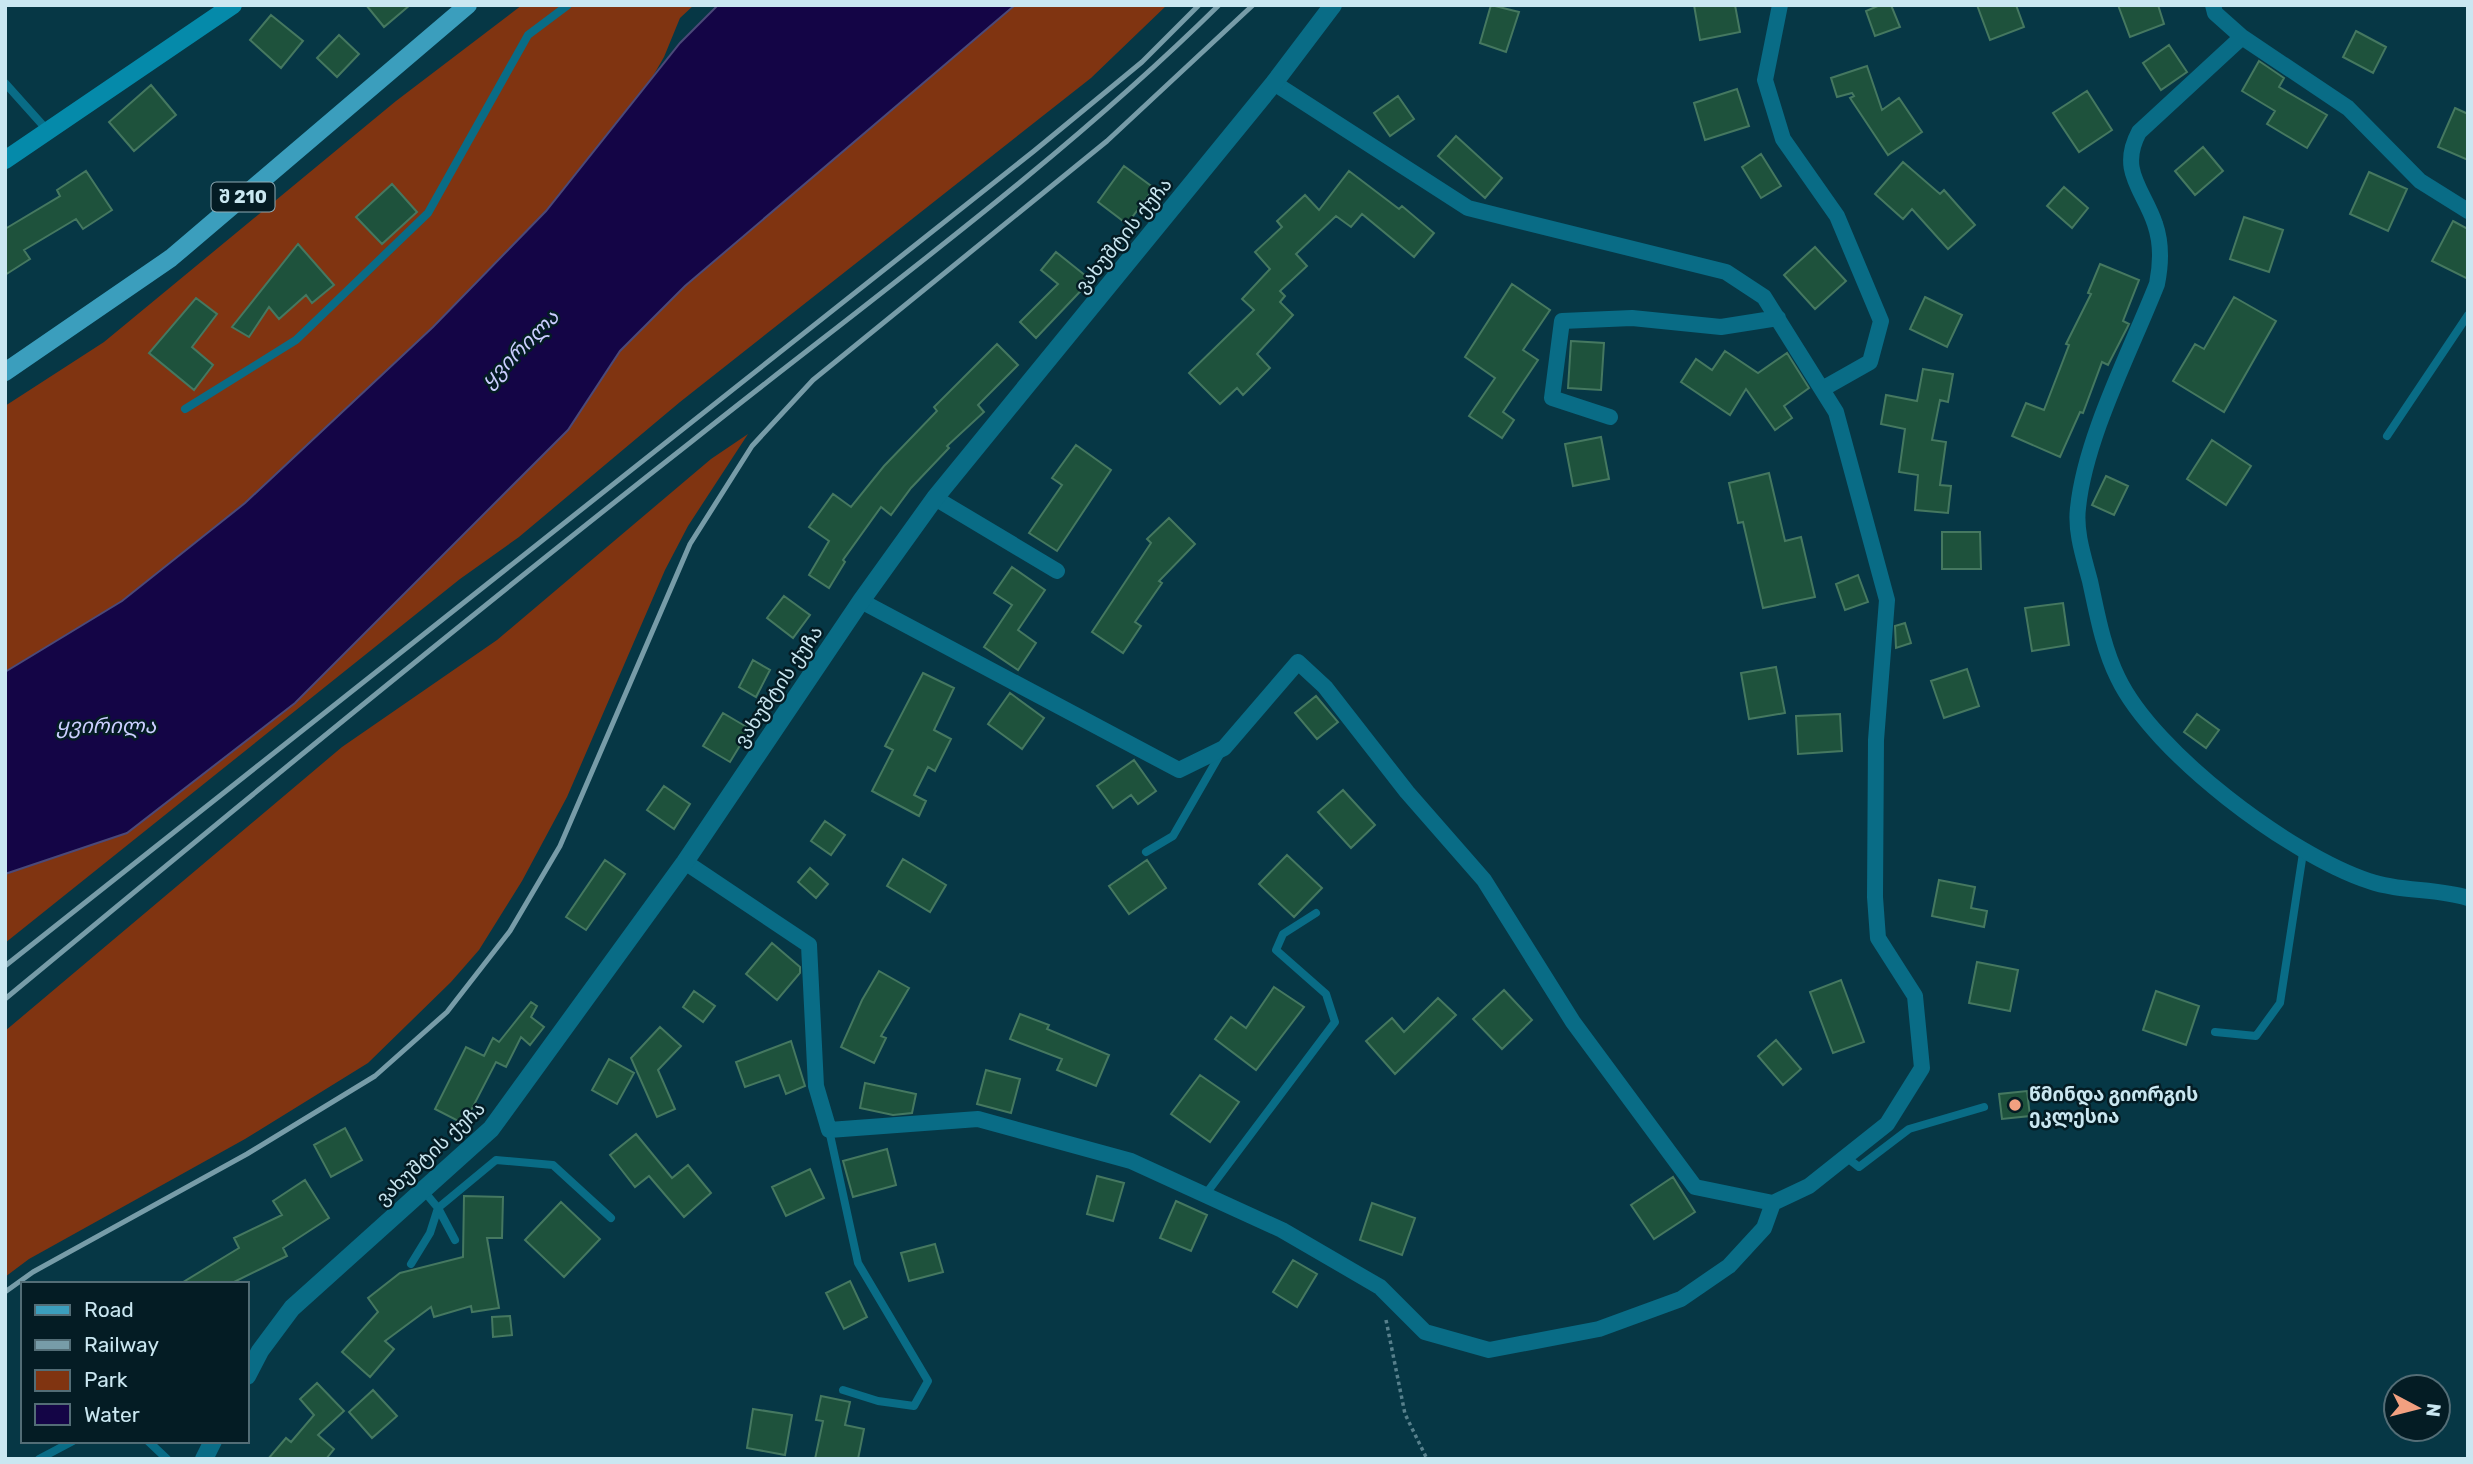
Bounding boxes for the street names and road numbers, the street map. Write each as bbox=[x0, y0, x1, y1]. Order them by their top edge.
street label: ვახუშტის ქუჩა bbox=[1070, 173, 1177, 297]
road number: შ 210 bbox=[212, 182, 274, 212]
street label: ვახუშტის ქუჩა bbox=[729, 621, 827, 751]
street label: ვახუშტის ქუჩა bbox=[371, 1097, 490, 1210]

